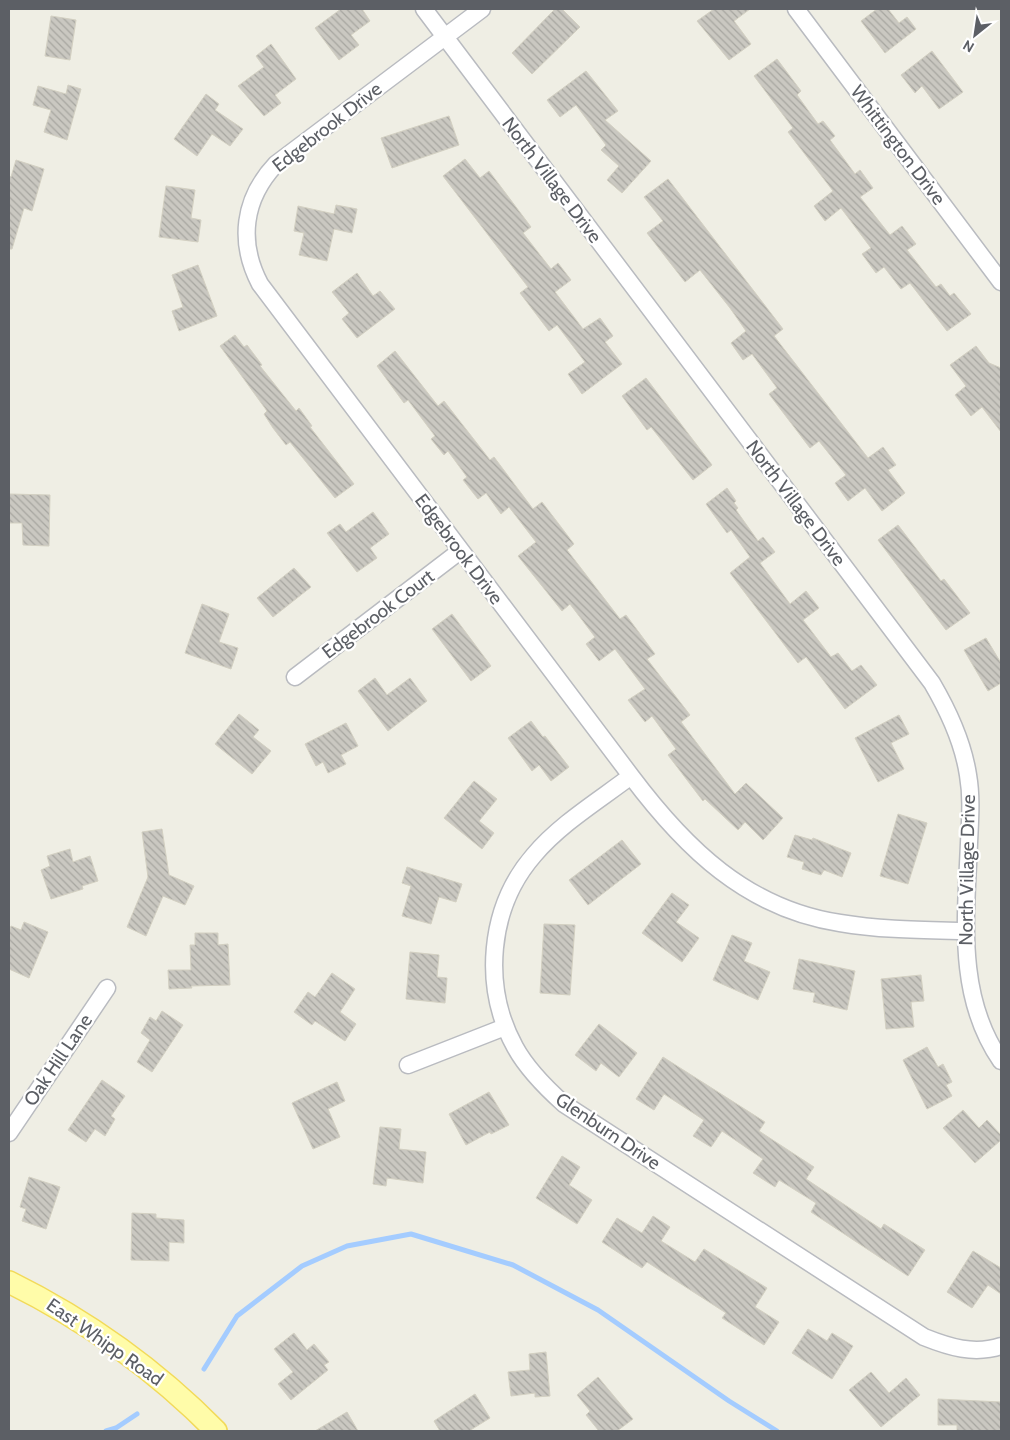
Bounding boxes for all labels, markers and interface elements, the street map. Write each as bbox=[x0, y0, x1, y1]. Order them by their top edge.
north arrow bbox=[950, 10, 1000, 60]
text: N bbox=[960, 36, 977, 57]
street label: Edgebrook Drive bbox=[268, 77, 387, 177]
street label: Whittington Drive bbox=[846, 81, 951, 209]
street label: North Village Drive bbox=[497, 113, 607, 247]
street label: North Village Drive bbox=[741, 436, 851, 570]
street label: Edgebrook Drive bbox=[410, 489, 508, 609]
street label: Edgebrook Court bbox=[317, 564, 439, 664]
street label: North Village Drive bbox=[954, 794, 980, 946]
street label: Oak Hill Lane bbox=[19, 1009, 97, 1110]
street label: Glenburn Drive bbox=[551, 1088, 665, 1175]
street label: East Whipp Road bbox=[42, 1293, 168, 1391]

